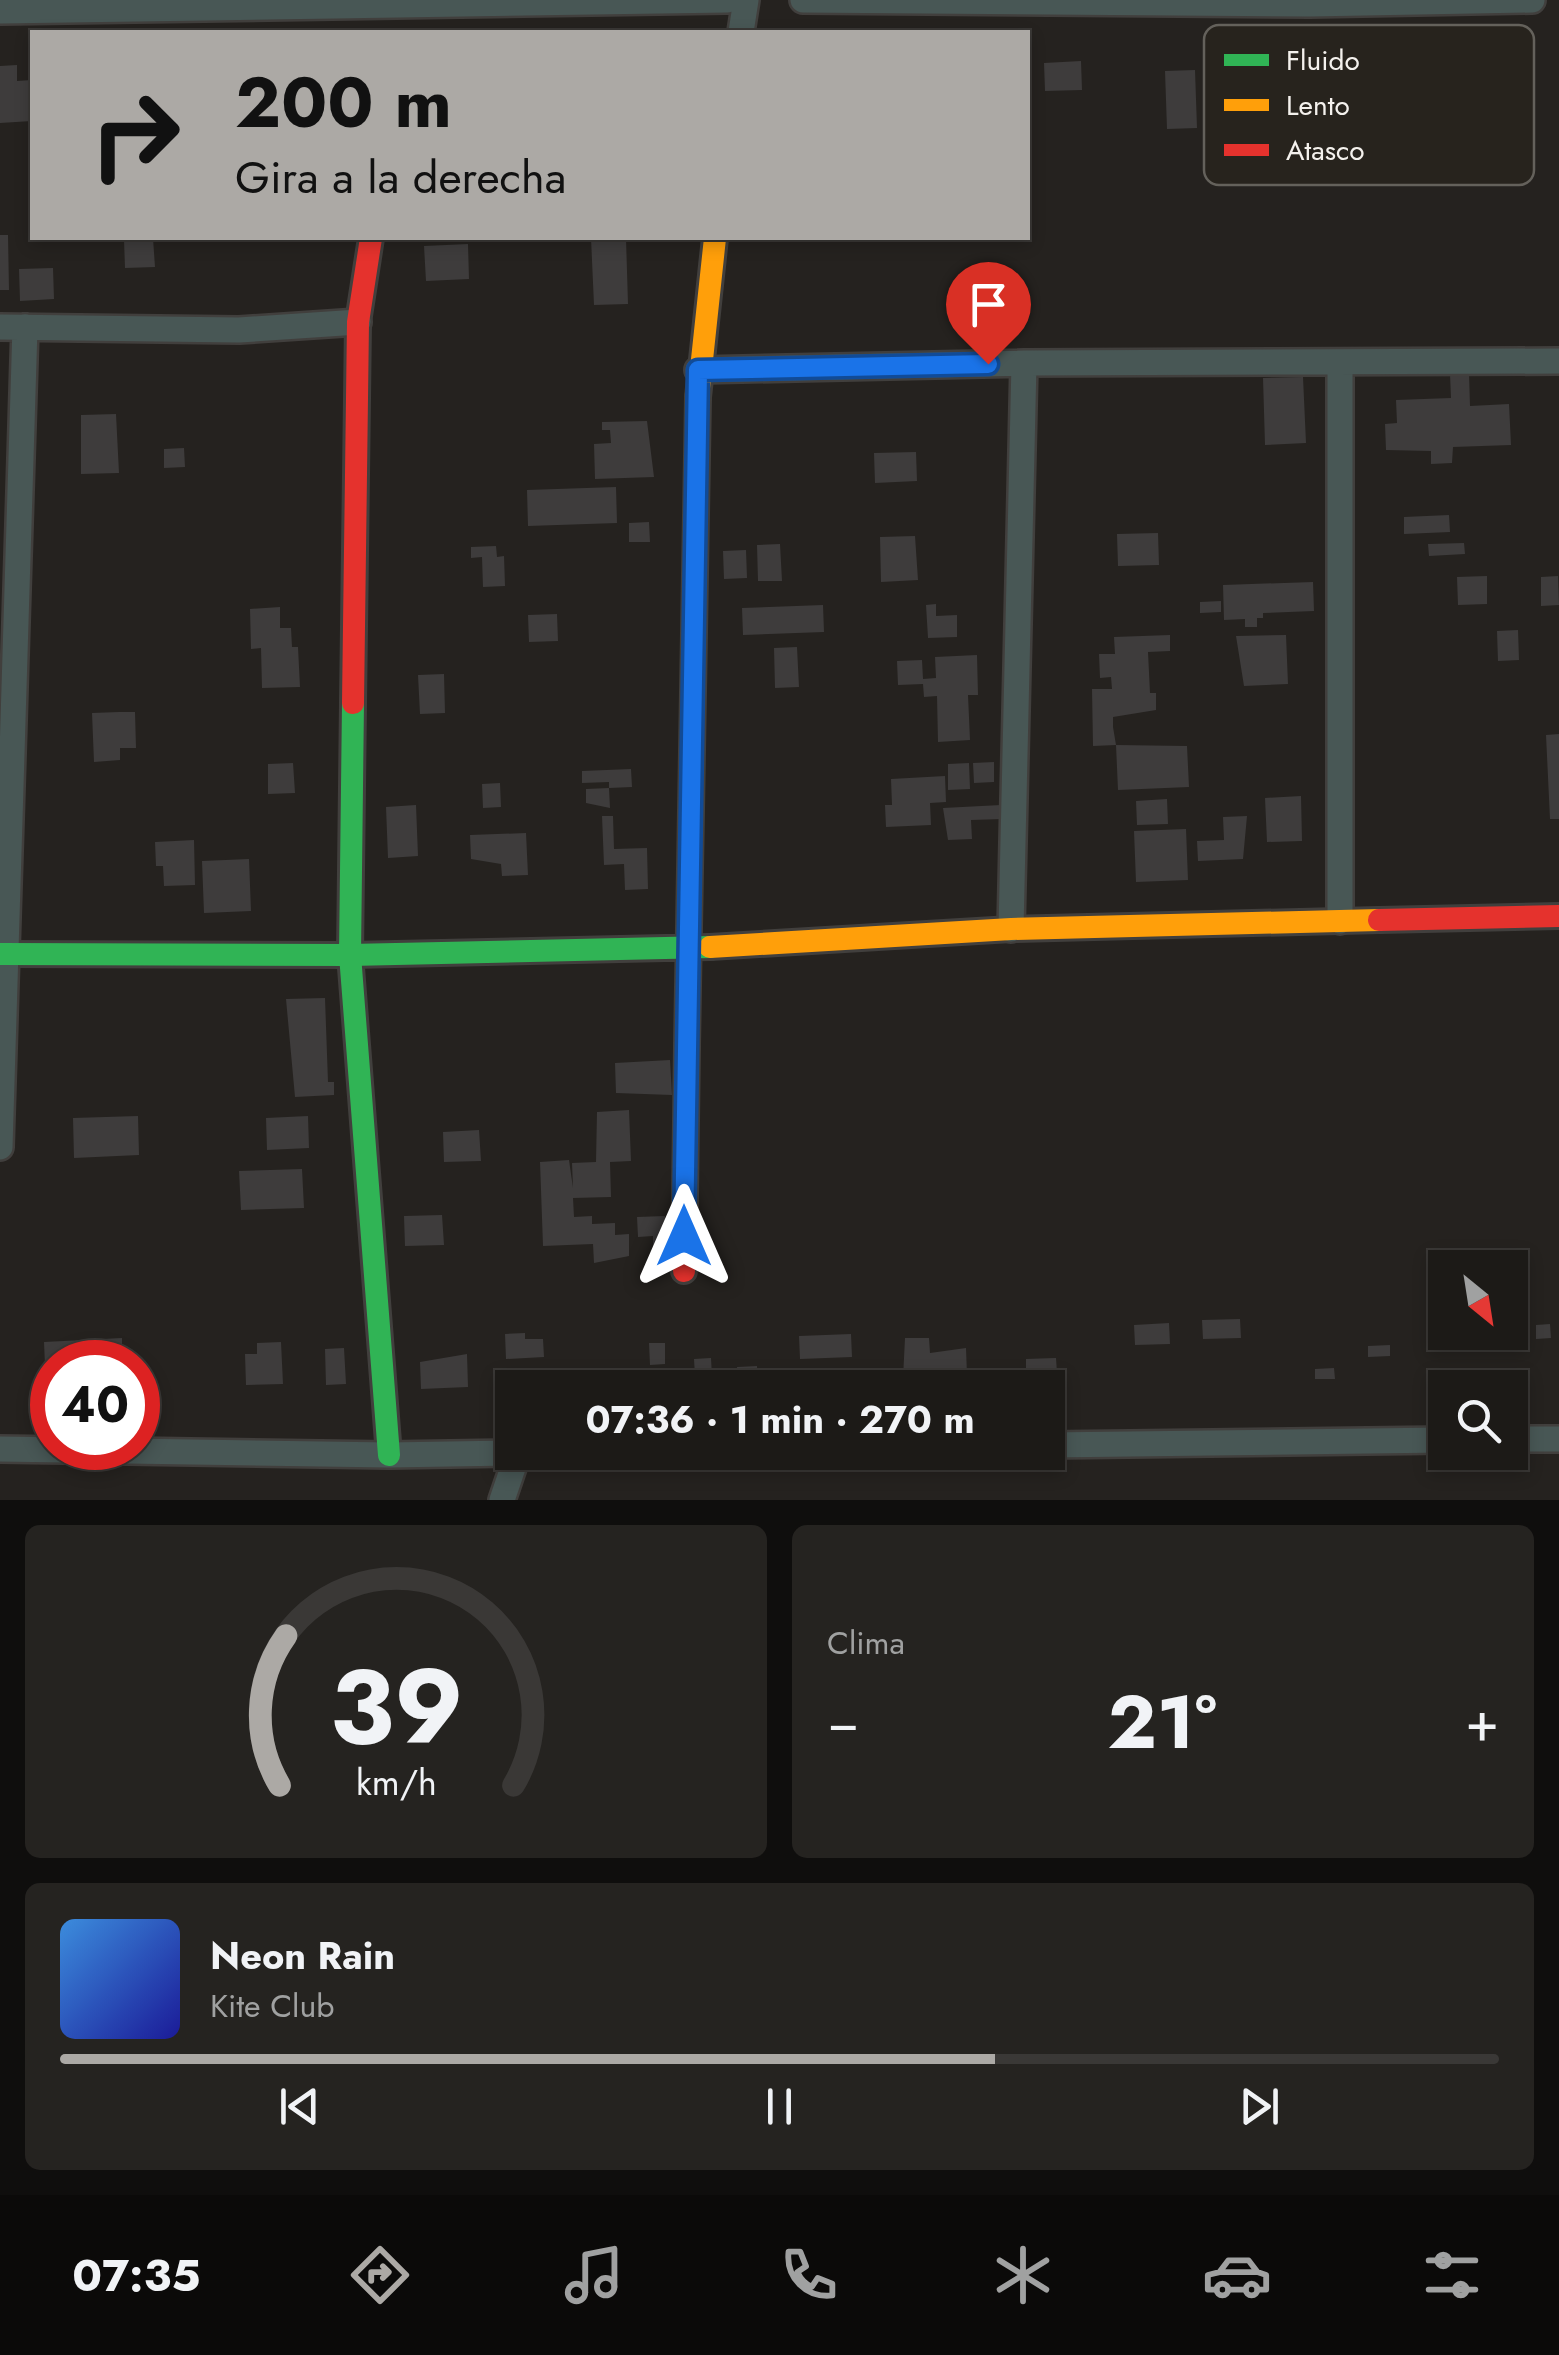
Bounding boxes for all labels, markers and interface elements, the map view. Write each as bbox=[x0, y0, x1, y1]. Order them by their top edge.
legend bbox=[1204, 25, 1534, 185]
text: Fluido bbox=[1286, 40, 1360, 81]
text: 200 m bbox=[235, 52, 452, 153]
icon: right bbox=[70, 70, 200, 200]
text: Lento bbox=[1286, 85, 1350, 126]
text: Atasco bbox=[1286, 130, 1365, 171]
text: Gira a la derecha bbox=[235, 145, 566, 210]
pin bbox=[946, 262, 1031, 365]
icon: arrive bbox=[961, 277, 1016, 332]
position arrow bbox=[632, 1184, 736, 1288]
north arrow bbox=[1428, 1250, 1528, 1350]
map controls bbox=[1428, 1250, 1528, 1470]
speed limit sign: 40 bbox=[30, 1340, 160, 1470]
button: search bbox=[1428, 1370, 1528, 1470]
text: 07:36 · 1 min · 270 m bbox=[585, 1392, 975, 1447]
text: Clima bbox=[827, 1620, 905, 1666]
text: 39 bbox=[329, 1632, 463, 1782]
text: 21° bbox=[1107, 1668, 1217, 1776]
text: − bbox=[827, 1682, 859, 1762]
text: + bbox=[1465, 1682, 1499, 1762]
text: km/h bbox=[356, 1757, 436, 1808]
text: Neon Rain bbox=[210, 1928, 395, 1983]
text: Kite Club bbox=[210, 1983, 334, 2029]
icon: previous bbox=[272, 2079, 327, 2134]
icon: pause bbox=[752, 2079, 807, 2134]
icon: next bbox=[1232, 2079, 1287, 2134]
icon: directions bbox=[345, 2240, 415, 2310]
icon: music bbox=[559, 2240, 629, 2310]
icon: phone bbox=[774, 2240, 844, 2310]
icon: climate bbox=[988, 2240, 1058, 2310]
icon: car bbox=[1202, 2240, 1272, 2310]
icon: filters bbox=[1417, 2240, 1487, 2310]
text: 07:35 bbox=[72, 2243, 201, 2308]

